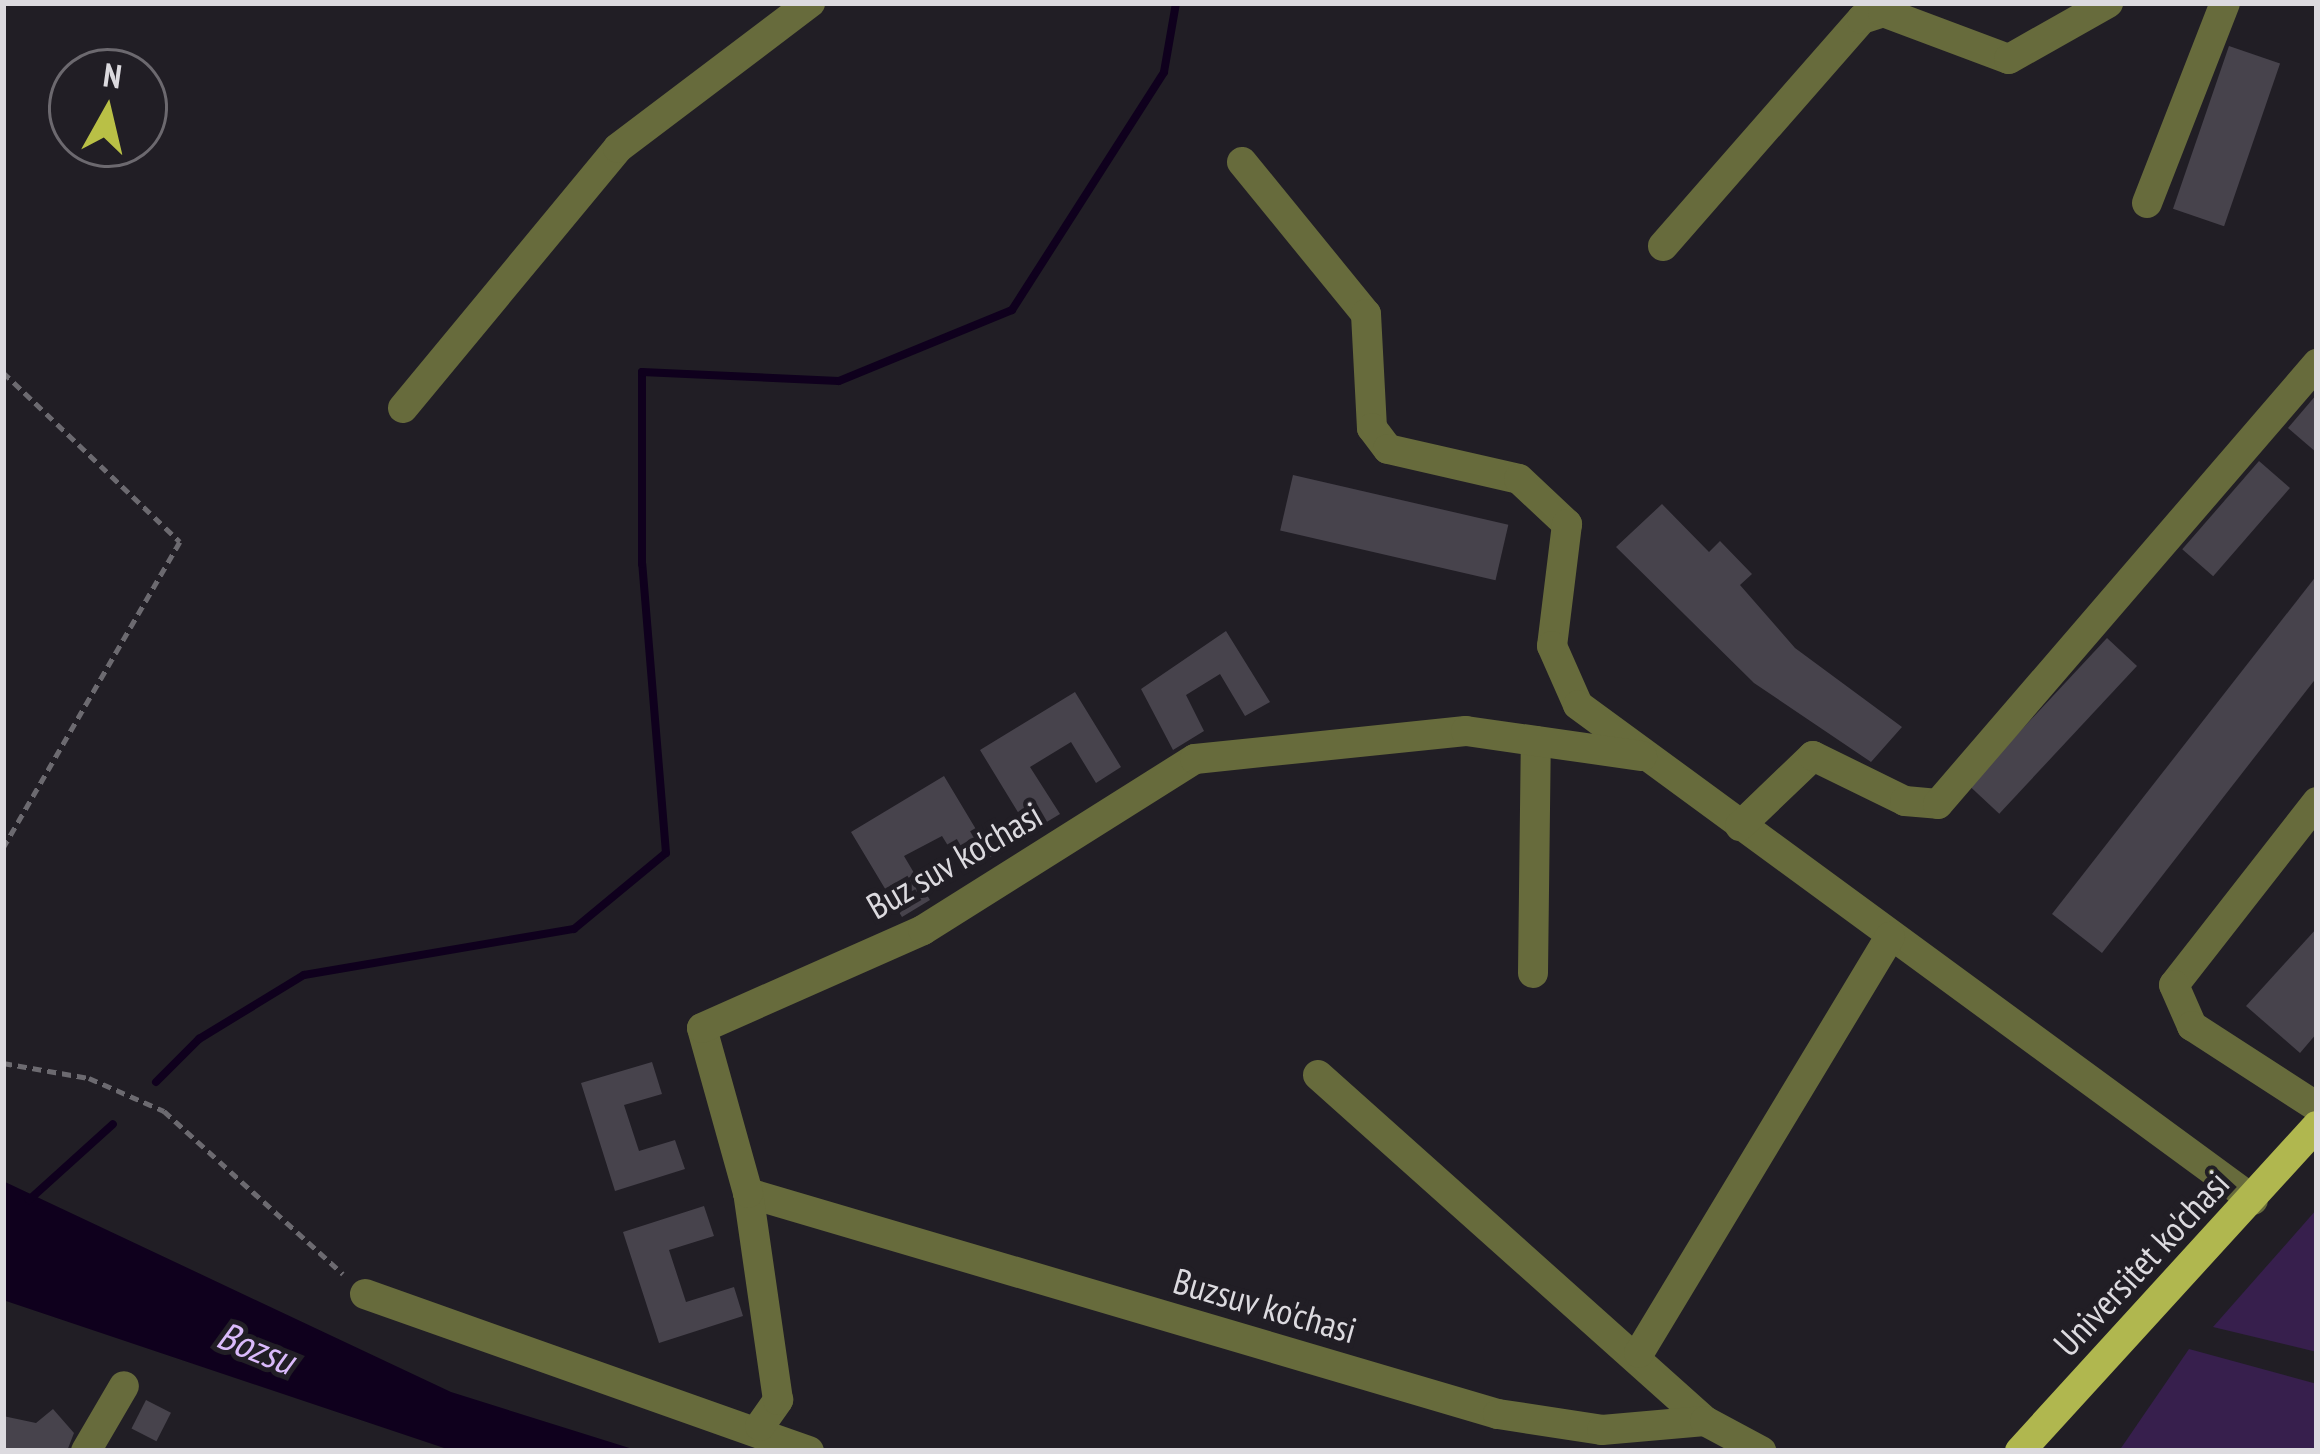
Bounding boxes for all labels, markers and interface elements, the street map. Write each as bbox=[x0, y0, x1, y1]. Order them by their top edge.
north arrow bbox=[48, 48, 168, 168]
text: N bbox=[101, 52, 124, 97]
street label: Buz suv ko'chasi bbox=[858, 792, 1050, 928]
street label: Universitet ko'chasi bbox=[2044, 1162, 2238, 1364]
street label: Buzsuv ko'chasi bbox=[1168, 1258, 1362, 1352]
water label: Bozsu bbox=[211, 1312, 301, 1384]

